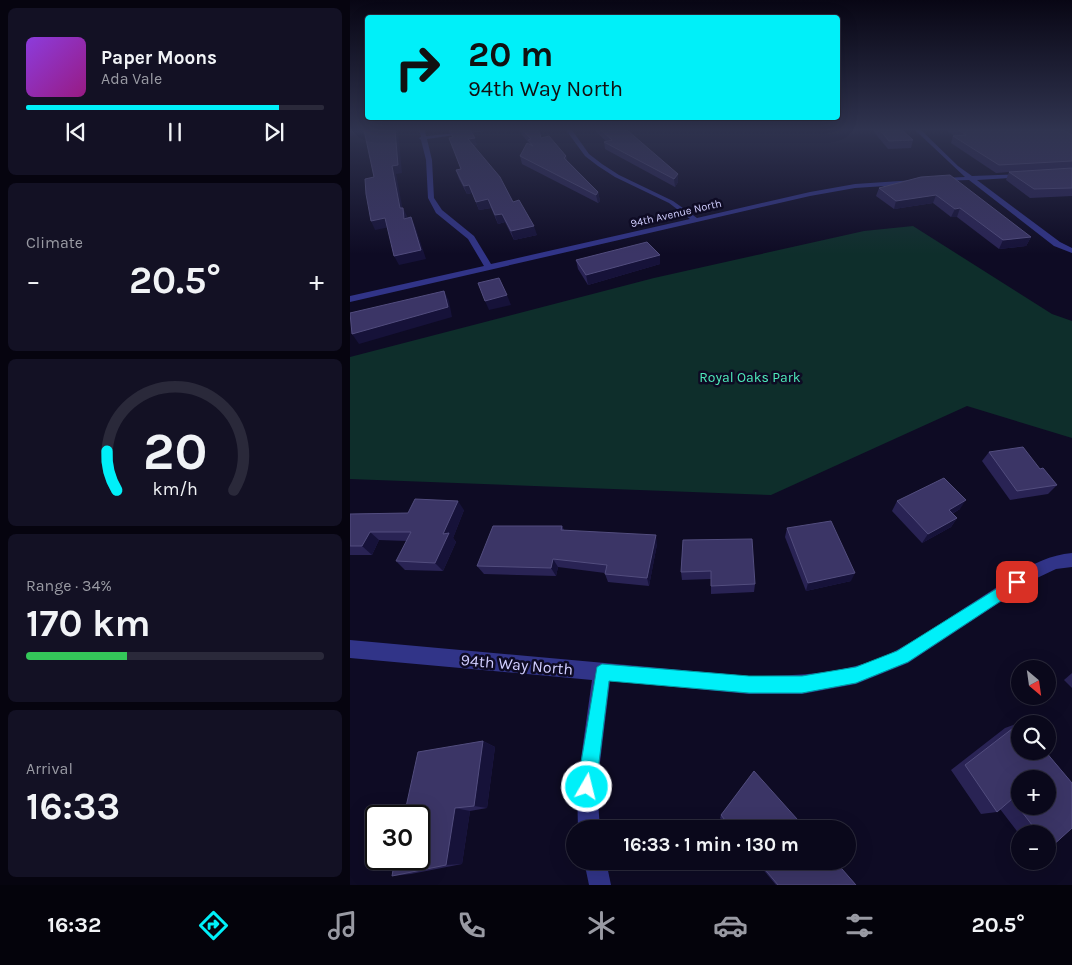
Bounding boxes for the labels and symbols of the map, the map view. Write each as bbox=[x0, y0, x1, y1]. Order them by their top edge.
street label: 94th Avenue North bbox=[629, 197, 723, 230]
park label: Royal Oaks Park bbox=[699, 369, 801, 386]
pin bbox=[996, 561, 1038, 603]
street label: 94th Way North bbox=[460, 650, 574, 679]
north arrow bbox=[1011, 660, 1056, 705]
position arrow bbox=[560, 760, 612, 812]
speed limit sign: 30 bbox=[365, 805, 430, 870]

